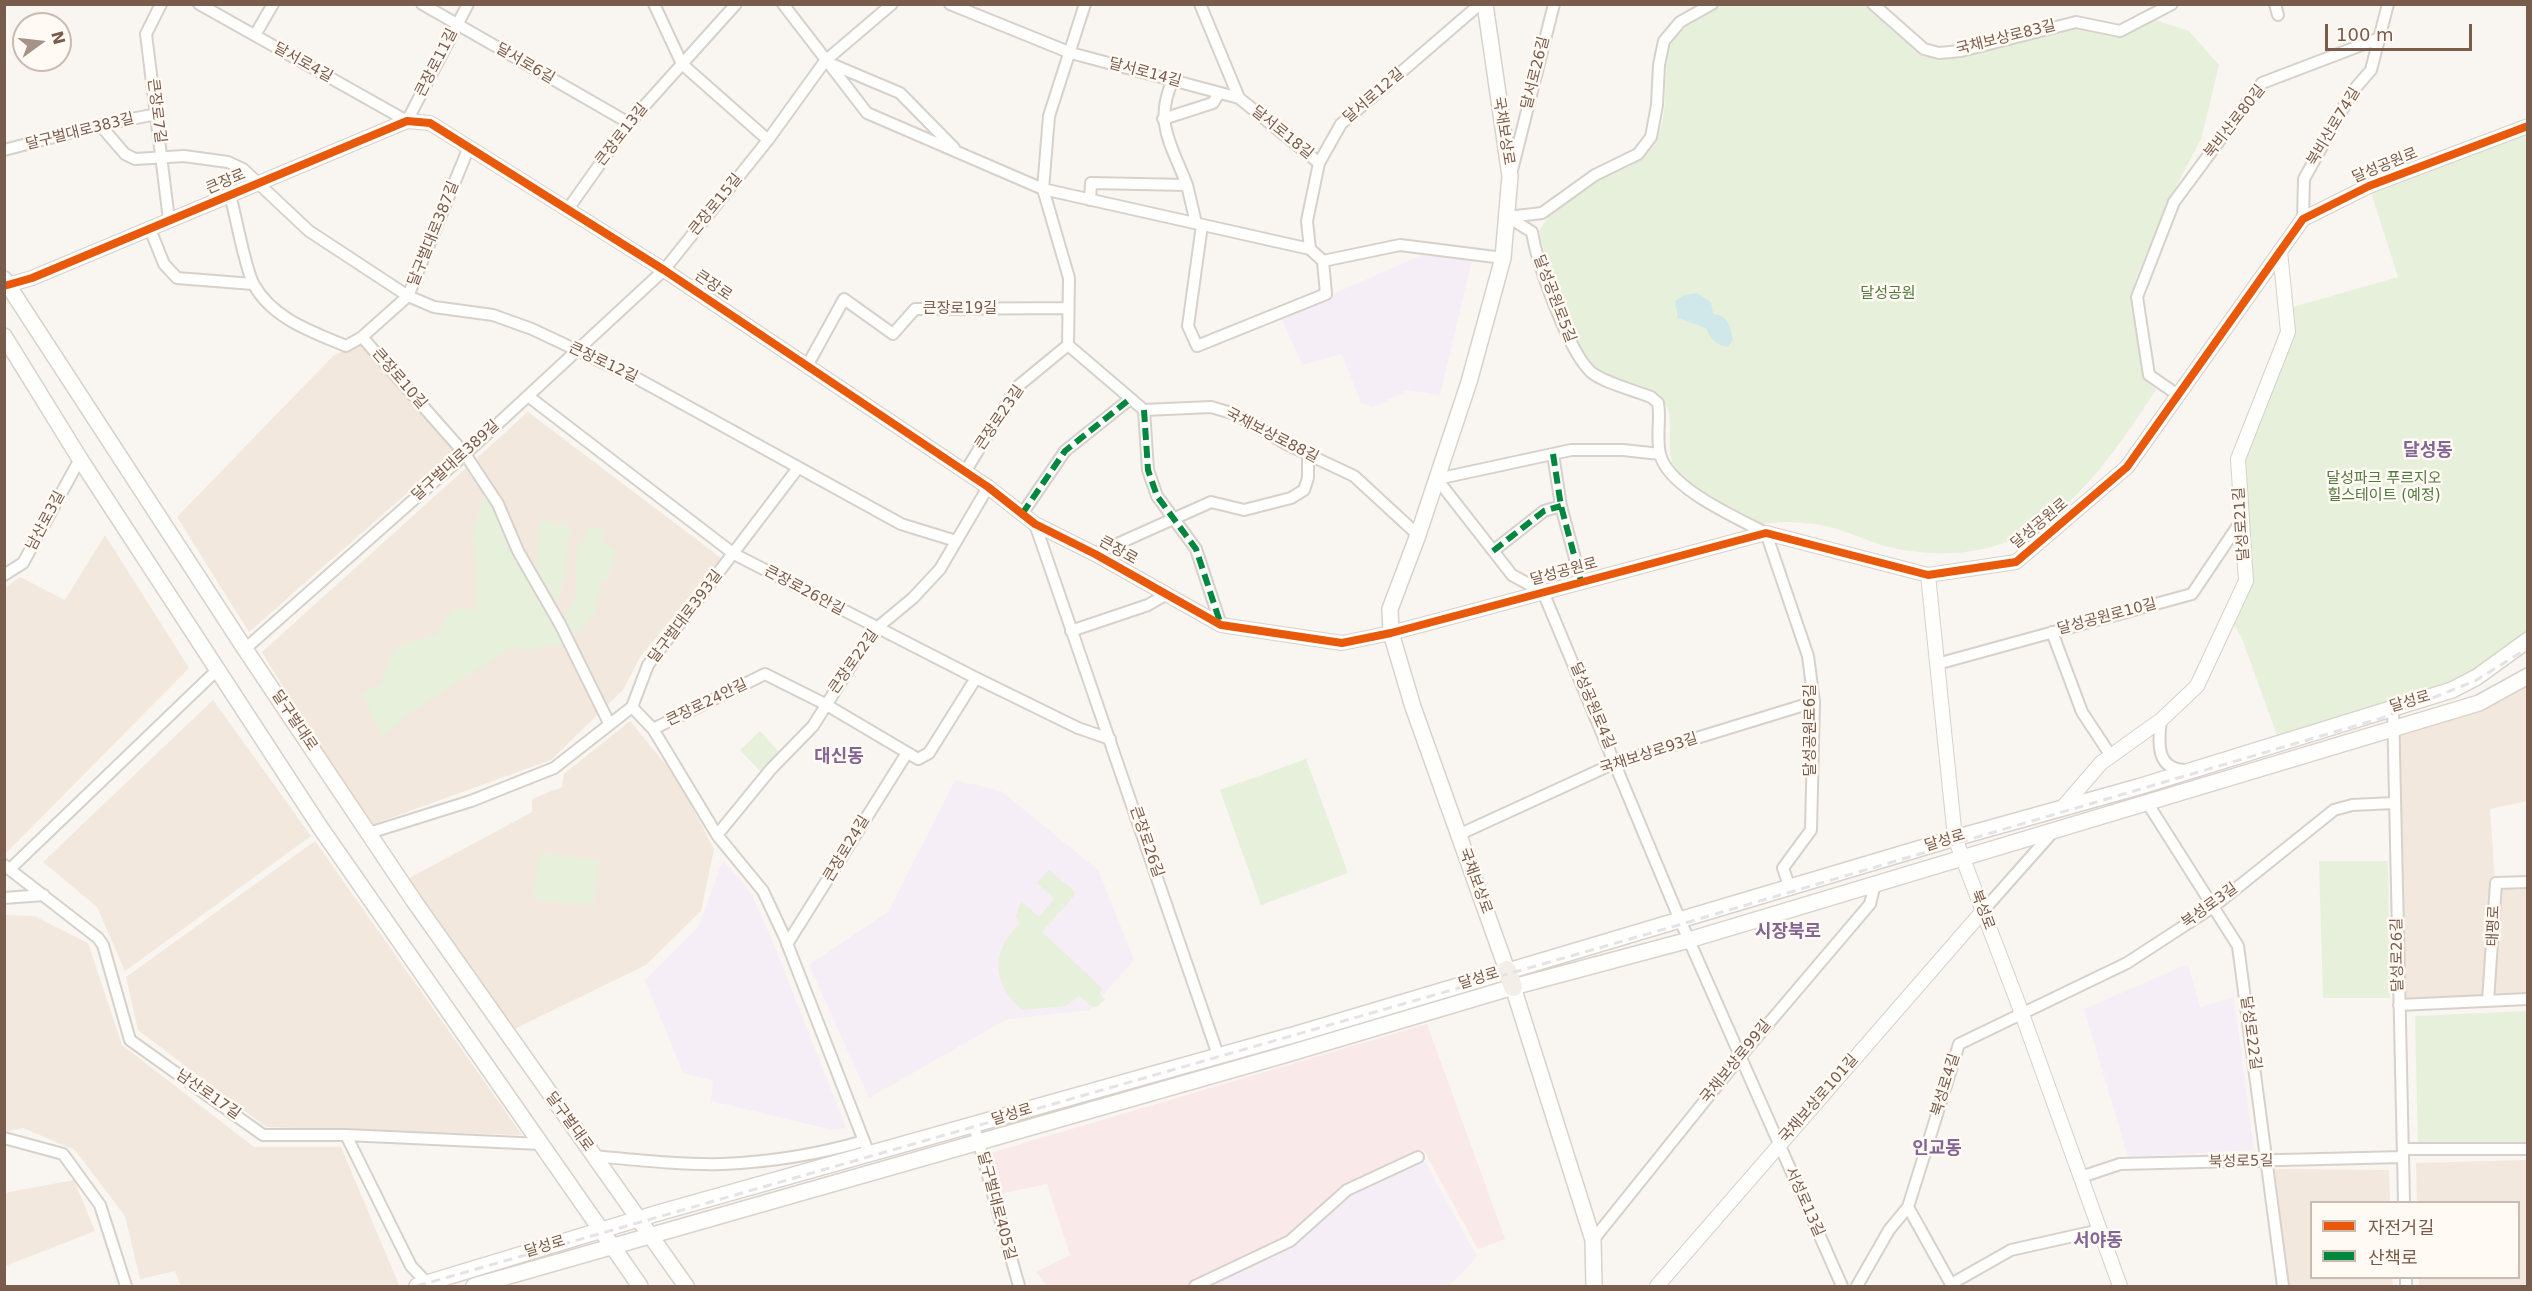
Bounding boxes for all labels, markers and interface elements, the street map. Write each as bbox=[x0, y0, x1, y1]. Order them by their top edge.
north arrow bbox=[12, 12, 72, 72]
scale bar bbox=[2328, 12, 2475, 50]
street label: 국채보상로83길 bbox=[1954, 17, 2058, 59]
text: 100 m bbox=[2336, 24, 2394, 45]
street label: 큰장로11길 bbox=[412, 26, 462, 100]
text: N bbox=[47, 29, 69, 47]
street label: 달서로26길 bbox=[1518, 35, 1554, 111]
street label: 달서로4길 bbox=[270, 39, 336, 87]
street label: 달서로6길 bbox=[492, 40, 558, 88]
street label: 달서로14길 bbox=[1107, 55, 1183, 91]
street label: 달서로12길 bbox=[1340, 65, 1408, 127]
street label: 큰장로7길 bbox=[143, 78, 169, 144]
street label: 북비산로80길 bbox=[2201, 82, 2269, 162]
street label: 북비산로74길 bbox=[2304, 85, 2364, 169]
street label: 국채보상로 bbox=[1489, 96, 1517, 166]
street label: 큰장로13길 bbox=[592, 100, 652, 170]
street label: 달서로18길 bbox=[1247, 103, 1317, 163]
street label: 달구벌대로383길 bbox=[24, 110, 136, 154]
street label: 달성공원로 bbox=[2350, 145, 2420, 187]
street label: 큰장로 bbox=[203, 166, 249, 198]
street label: 큰장로15길 bbox=[686, 170, 746, 240]
street label: 달구벌대로387길 bbox=[405, 179, 463, 289]
street label: 달성공원로5길 bbox=[1529, 253, 1579, 345]
street label: 큰장로 bbox=[691, 267, 735, 305]
park label: 달성공원 bbox=[1860, 285, 1916, 303]
street label: 큰장로19길 bbox=[923, 300, 997, 318]
street label: 큰장로12길 bbox=[566, 339, 640, 387]
street label: 큰장로10길 bbox=[368, 345, 430, 413]
street label: 큰장로23길 bbox=[972, 382, 1028, 454]
street label: 국채보상로88길 bbox=[1223, 405, 1321, 467]
street label: 달구벌대로389길 bbox=[409, 417, 503, 505]
district label: 달성동 bbox=[2403, 440, 2453, 462]
park label: 달성파크 푸르지오 힐스테이트 (예정) bbox=[2326, 470, 2442, 505]
street label: 달성로21길 bbox=[2230, 486, 2254, 562]
street label: 남산로3길 bbox=[23, 488, 69, 554]
street label: 달성공원로 bbox=[2008, 495, 2072, 553]
street label: 큰장로 bbox=[1096, 533, 1140, 569]
street label: 달성공원로 bbox=[1528, 554, 1600, 590]
street label: 큰장로26안길 bbox=[761, 562, 847, 620]
street label: 달구벌대로393길 bbox=[645, 567, 727, 667]
street label: 달성공원로10길 bbox=[2055, 595, 2159, 639]
street label: 큰장로22길 bbox=[825, 626, 883, 698]
street label: 달성공원로4길 bbox=[1566, 660, 1618, 752]
street label: 큰장로24안길 bbox=[663, 676, 751, 730]
street label: 달성공원로6길 bbox=[1802, 684, 1820, 776]
street label: 달구벌대로 bbox=[267, 687, 321, 755]
street label: 달성로 bbox=[2388, 688, 2432, 716]
street label: 국채보상로93길 bbox=[1598, 730, 1700, 778]
district label: 대신동 bbox=[814, 746, 864, 768]
street label: 큰장로26길 bbox=[1125, 804, 1167, 880]
street label: 큰장로24길 bbox=[820, 813, 874, 885]
street label: 달성로 bbox=[1923, 826, 1967, 856]
street label: 국채보상로 bbox=[1455, 846, 1495, 916]
street label: 북성로3길 bbox=[2179, 880, 2241, 932]
street label: 북성로 bbox=[1966, 887, 1998, 933]
street label: 태평로 bbox=[2484, 905, 2504, 947]
street label: 달성로26길 bbox=[2388, 918, 2408, 992]
district label: 시장북로 bbox=[1755, 921, 1821, 943]
street label: 달성로 bbox=[1457, 964, 1501, 994]
street label: 달성로22길 bbox=[2236, 995, 2264, 1071]
street label: 국채보상로99길 bbox=[1697, 1017, 1775, 1107]
street label: 국채보상로101길 bbox=[1776, 1051, 1862, 1147]
street label: 북성로4길 bbox=[1928, 1051, 1964, 1119]
street label: 남산로17길 bbox=[172, 1066, 244, 1124]
street label: 달구벌대로 bbox=[541, 1089, 597, 1155]
street label: 달성로 bbox=[990, 1100, 1034, 1130]
district label: 인교동 bbox=[1912, 1138, 1962, 1160]
street label: 달구벌대로405길 bbox=[973, 1150, 1019, 1262]
street label: 북성로5길 bbox=[2208, 1152, 2274, 1172]
street label: 서성로13길 bbox=[1781, 1164, 1827, 1240]
legend bbox=[2310, 1201, 2520, 1279]
text: 자전거길 bbox=[2368, 1217, 2434, 1238]
district label: 서야동 bbox=[2073, 1230, 2123, 1252]
street label: 달성로 bbox=[523, 1232, 567, 1262]
text: 산책로 bbox=[2368, 1247, 2418, 1268]

